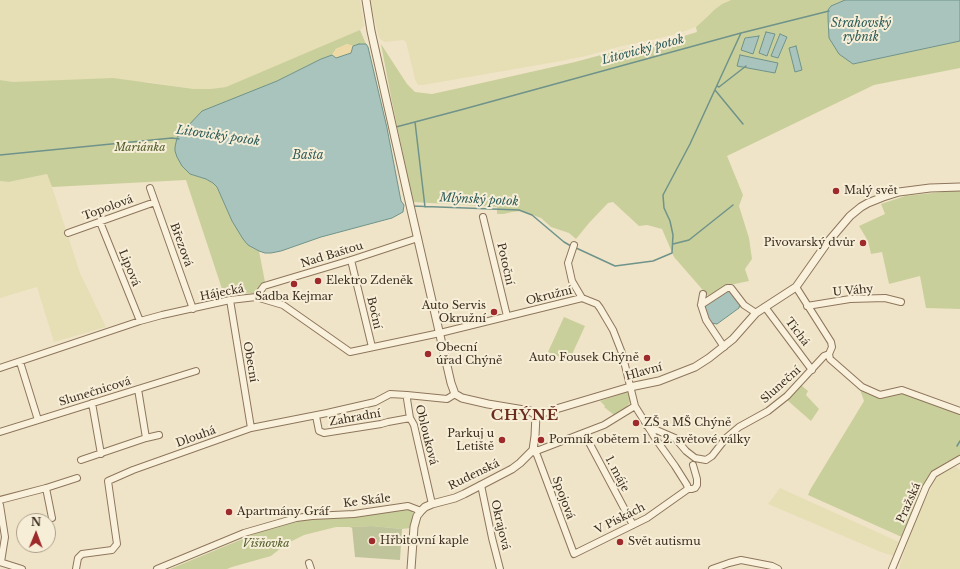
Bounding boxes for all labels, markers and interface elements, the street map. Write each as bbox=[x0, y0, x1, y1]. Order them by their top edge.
water label: Strahovský rybník bbox=[831, 17, 891, 45]
water label: Litovický potok bbox=[600, 32, 686, 68]
water label: Litovický potok bbox=[175, 123, 261, 149]
park label: Mariánka bbox=[114, 141, 166, 155]
water label: Bašta bbox=[292, 149, 324, 163]
place label: Malý svět bbox=[844, 184, 898, 198]
marker: Malý svět bbox=[831, 186, 841, 196]
water label: Mlýnský potok bbox=[439, 191, 519, 209]
street label: Topolová bbox=[81, 193, 135, 223]
street label: Březová bbox=[167, 221, 195, 269]
place label: Pivovarský dvůr bbox=[764, 236, 855, 250]
marker: Pivovarský dvůr bbox=[858, 238, 868, 248]
street label: Nad Baštou bbox=[299, 239, 365, 271]
street label: Potoční bbox=[494, 242, 516, 286]
street label: Lipová bbox=[116, 248, 142, 288]
place label: Elektro Zdeněk bbox=[326, 274, 413, 288]
marker: Elektro Zdeněk bbox=[313, 276, 323, 286]
marker: Sadba Kejmar bbox=[289, 279, 299, 289]
street label: Hájecká bbox=[199, 282, 245, 304]
street label: U Váhy bbox=[832, 283, 874, 299]
street label: Okružní bbox=[525, 284, 573, 308]
place label: Sadba Kejmar bbox=[255, 290, 333, 304]
street label: Boční bbox=[364, 296, 384, 330]
place label: Auto Servis Okružní bbox=[422, 299, 486, 325]
marker: Auto Servis Okružní bbox=[489, 307, 499, 317]
street label: Tichá bbox=[782, 315, 812, 349]
street label: Obecní bbox=[240, 341, 260, 383]
place label: Obecní úřad Chýně bbox=[436, 341, 502, 367]
marker: Obecní úřad Chýně bbox=[423, 349, 433, 359]
place label: Auto Fousek Chýně bbox=[529, 351, 639, 365]
marker: Auto Fousek Chýně bbox=[642, 353, 652, 363]
street label: Hlavní bbox=[624, 361, 664, 383]
street label: Sluneční bbox=[758, 364, 804, 406]
street label: Slunečnicová bbox=[57, 375, 133, 409]
street label: Oblouková bbox=[412, 403, 440, 467]
street label: Zahradní bbox=[328, 407, 382, 429]
district label: CHÝNĚ bbox=[491, 407, 559, 425]
place label: ZŠ a MŠ Chýně bbox=[644, 416, 731, 430]
marker: ZŠ a MŠ Chýně bbox=[631, 418, 641, 428]
street label: Dlouhá bbox=[174, 424, 218, 450]
place label: Parkuj u Letiště bbox=[447, 427, 494, 453]
place label: Pomník obětem 1. a 2. světové války bbox=[549, 433, 750, 447]
marker: Parkuj u Letiště bbox=[497, 435, 507, 445]
marker: Pomník obětem 1. a 2. světové války bbox=[536, 435, 546, 445]
street label: 1. máje bbox=[602, 454, 632, 494]
street label: Rudenská bbox=[446, 457, 502, 493]
street label: Spojová bbox=[549, 475, 577, 521]
street label: Pražská bbox=[894, 481, 924, 525]
street label: Ke Skále bbox=[343, 492, 391, 510]
street label: Okrajová bbox=[488, 498, 512, 552]
street label: V Pískách bbox=[593, 501, 647, 537]
place label: Apartmány Gráf bbox=[237, 505, 329, 519]
marker: Apartmány Gráf bbox=[224, 507, 234, 517]
north arrow bbox=[16, 513, 56, 553]
text: N bbox=[31, 515, 41, 529]
place label: Hřbitovní kaple bbox=[380, 534, 469, 548]
place label: Svět autismu bbox=[628, 535, 701, 549]
marker: Hřbitovní kaple bbox=[367, 536, 377, 546]
park label: Višňovka bbox=[243, 537, 289, 551]
marker: Svět autismu bbox=[615, 537, 625, 547]

